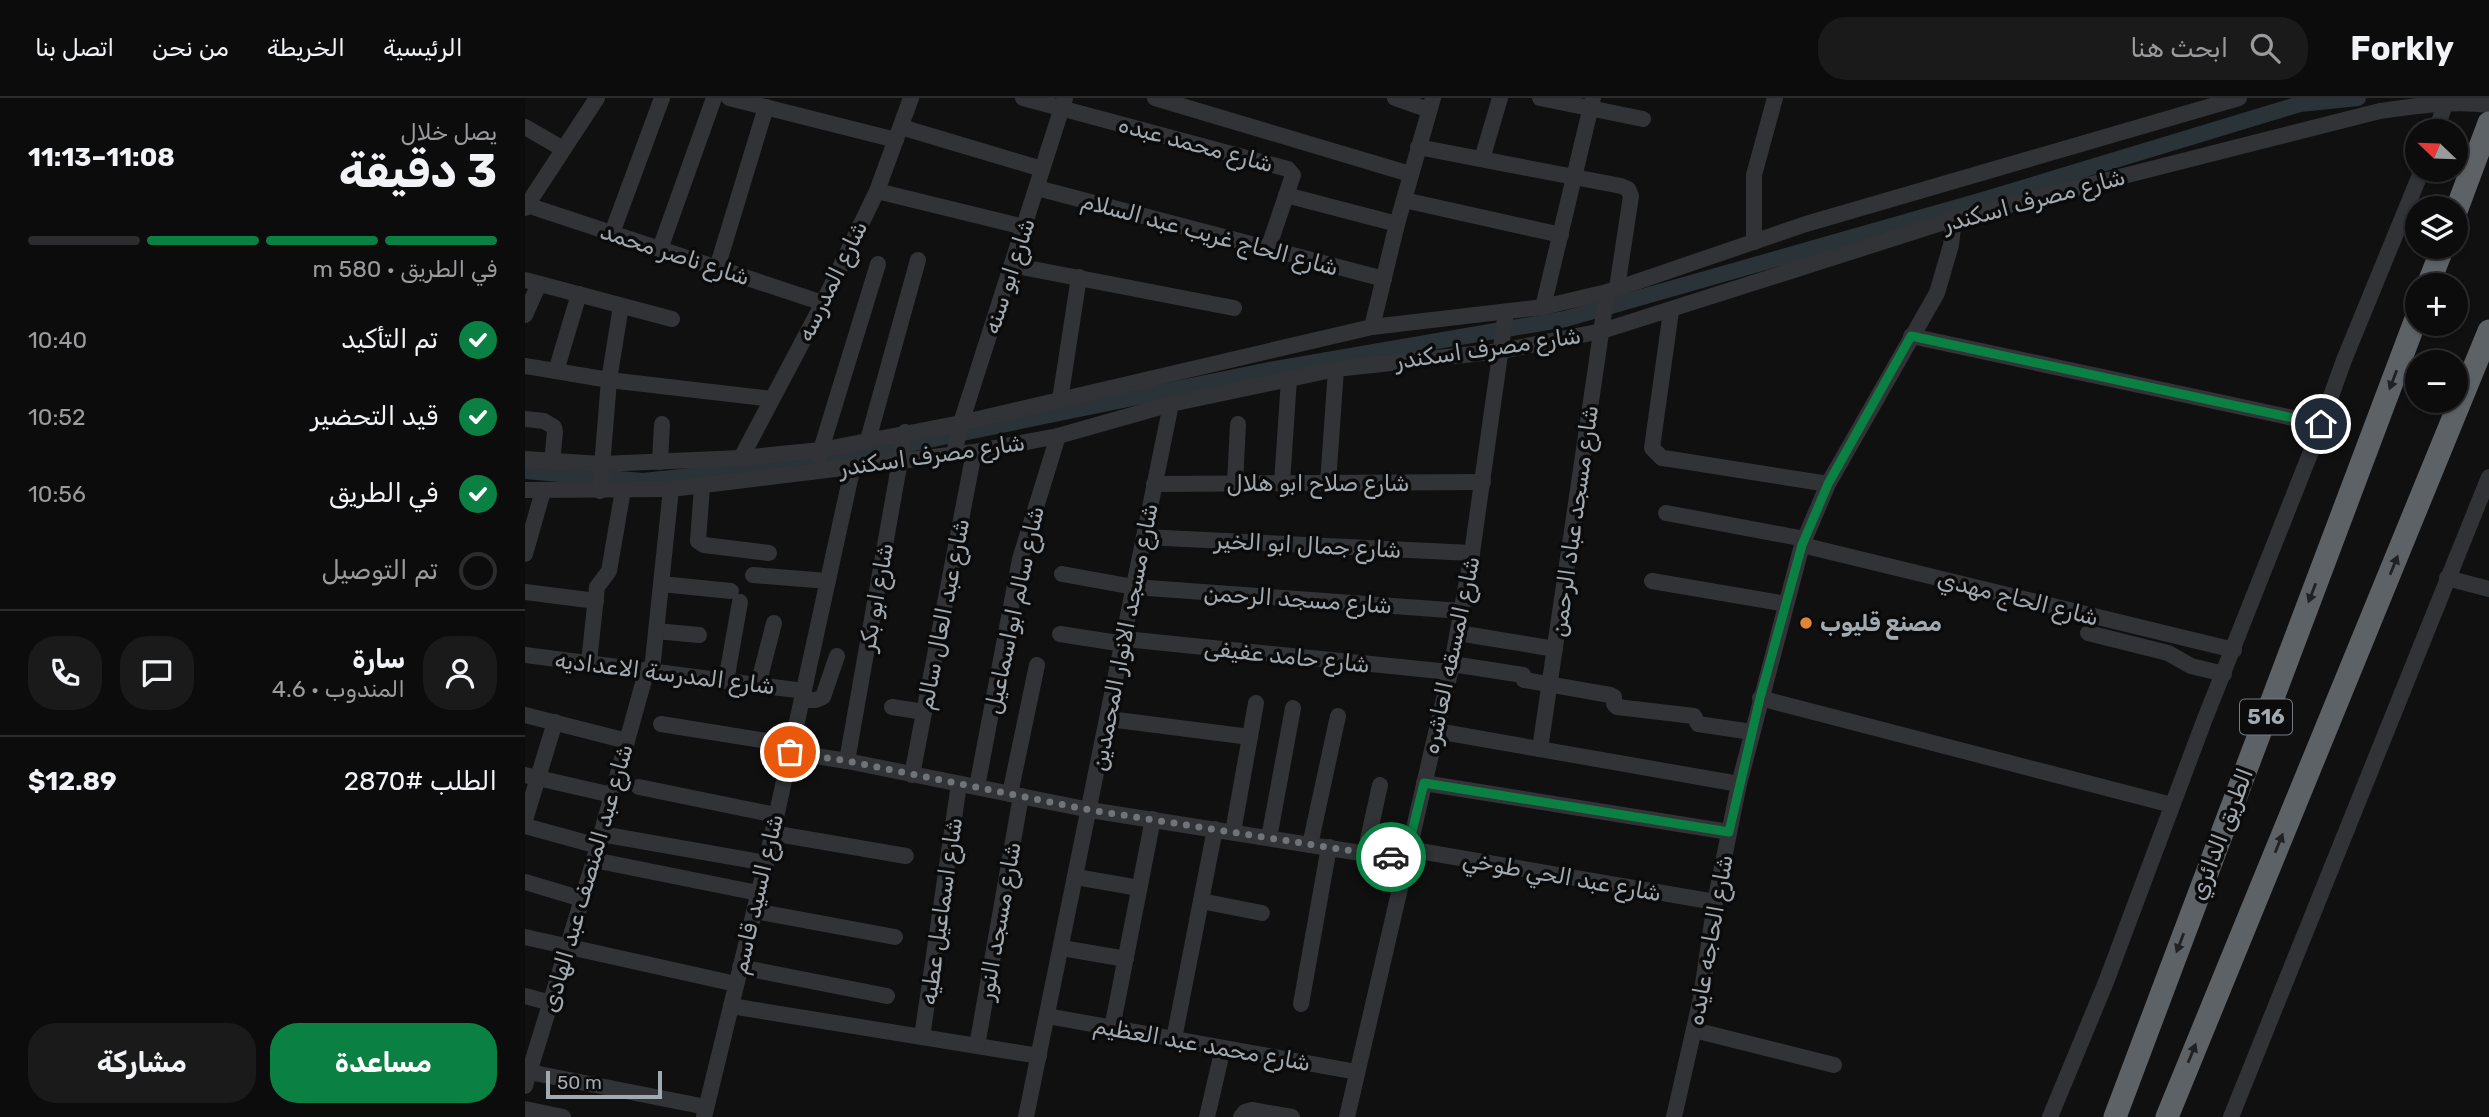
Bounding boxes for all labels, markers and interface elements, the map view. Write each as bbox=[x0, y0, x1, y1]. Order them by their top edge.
search box bbox=[1818, 17, 2308, 80]
icon: search bbox=[2246, 29, 2284, 67]
text: Forkly bbox=[2350, 29, 2454, 68]
text: ابحث هنا bbox=[2130, 33, 2228, 64]
text: اتصل بنا bbox=[35, 34, 114, 62]
text: من نحن bbox=[152, 34, 229, 62]
text: الخريطة bbox=[267, 34, 345, 62]
text: الرئيسية bbox=[383, 34, 463, 62]
street label: شارع محمد عبده bbox=[1115, 110, 1276, 180]
text: يصل خلال bbox=[401, 118, 497, 146]
north arrow bbox=[2405, 119, 2467, 182]
map controls bbox=[2405, 119, 2468, 413]
text: 11:08–11:13 bbox=[28, 142, 175, 173]
text: 3 دقيقة bbox=[339, 144, 497, 199]
street label: شارع مصرف اسكندر bbox=[1938, 162, 2129, 240]
street label: شارع الحاج غريب عبد السلام bbox=[1078, 186, 1342, 284]
button: layers bbox=[2405, 196, 2468, 259]
street label: شارع ابو سنه bbox=[977, 215, 1043, 338]
street label: شارع المدرسه bbox=[791, 216, 875, 347]
street label: شارع ناصر محمد bbox=[596, 217, 753, 293]
text: في الطريق · 580 m bbox=[312, 255, 497, 283]
button: + bbox=[2405, 273, 2468, 336]
icon: check bbox=[459, 321, 497, 359]
street label: شارع مصرف اسكندر bbox=[1391, 321, 1583, 377]
text: تم التأكيد bbox=[341, 324, 438, 355]
text: 10:40 bbox=[28, 326, 87, 354]
button: − bbox=[2405, 350, 2468, 413]
one-way arrow bbox=[2387, 369, 2398, 390]
pin bbox=[2291, 394, 2351, 454]
icon: check bbox=[459, 398, 497, 436]
text: قيد التحضير bbox=[311, 401, 438, 432]
text: 10:52 bbox=[28, 403, 86, 431]
street label: شارع مسجد عباد الرحمن bbox=[1544, 403, 1606, 639]
icon: home bbox=[2302, 405, 2340, 443]
street label: شارع مصرف اسكندر bbox=[835, 428, 1027, 484]
street label: شارع صلاح ابو هلال bbox=[1226, 469, 1410, 499]
icon: check bbox=[459, 475, 497, 513]
text: في الطريق bbox=[329, 478, 438, 509]
text: 10:56 bbox=[28, 480, 86, 508]
street label: شارع مسجد الانوار المحمدين bbox=[1084, 501, 1166, 774]
street label: شارع سالم ابواسماعيل bbox=[978, 503, 1052, 717]
street label: شارع عبد العال سالم bbox=[911, 516, 977, 712]
street label: شارع جمال ابو الخير bbox=[1212, 526, 1402, 566]
street label: شارع ابو بكر bbox=[852, 541, 901, 656]
street label: شارع المسقه العاشره bbox=[1416, 553, 1488, 757]
one-way arrow bbox=[2388, 554, 2399, 575]
text: تم التوصيل bbox=[321, 555, 438, 586]
street label: شارع الحاج مهدي bbox=[1934, 564, 2102, 634]
street label: شارع مسجد الرحمن bbox=[1203, 578, 1393, 622]
one-way arrow bbox=[2307, 582, 2318, 603]
place label: مصنع قليوب bbox=[1820, 609, 1942, 640]
marker: مصنع قليوب bbox=[1798, 615, 1814, 631]
street label: شارع حامد عفيفى bbox=[1203, 633, 1371, 681]
button: phone bbox=[28, 636, 102, 710]
button: chat bbox=[120, 636, 194, 710]
button: person bbox=[423, 636, 497, 710]
text: سارة bbox=[352, 644, 405, 675]
street label: شارع المدرسة الاعداديه bbox=[553, 646, 777, 702]
text: المندوب · 4.6 bbox=[272, 675, 405, 703]
road number: 516 bbox=[2240, 700, 2292, 734]
pin bbox=[760, 722, 820, 782]
icon: bag bbox=[771, 733, 809, 771]
street label: شارع عبد المنصف عبد الهادى bbox=[535, 741, 641, 1016]
street label: الطريق الدائري bbox=[2183, 764, 2262, 905]
text: $12.89 bbox=[28, 766, 117, 797]
text: الطلب #2870 bbox=[344, 766, 497, 797]
street label: شارع السيد قاسم bbox=[725, 811, 791, 977]
street label: شارع اسماعيل عطيه bbox=[914, 816, 970, 1007]
courier bbox=[1356, 822, 1426, 892]
one-way arrow bbox=[2273, 832, 2284, 853]
icon: car bbox=[1372, 838, 1410, 876]
street label: شارع مسجد النور bbox=[971, 840, 1029, 1005]
street label: شارع عبد الحي طوخي bbox=[1460, 845, 1664, 910]
street label: شارع الحاجه عايده bbox=[1681, 852, 1741, 1028]
one-way arrow bbox=[2175, 933, 2186, 954]
street label: شارع محمد عبد العظيم bbox=[1091, 1011, 1313, 1079]
button: مشاركة bbox=[28, 1023, 256, 1103]
button: مساعدة bbox=[270, 1023, 497, 1103]
one-way arrow bbox=[2186, 1043, 2197, 1064]
scale bar bbox=[546, 1068, 661, 1100]
text: 50 m bbox=[557, 1071, 602, 1094]

